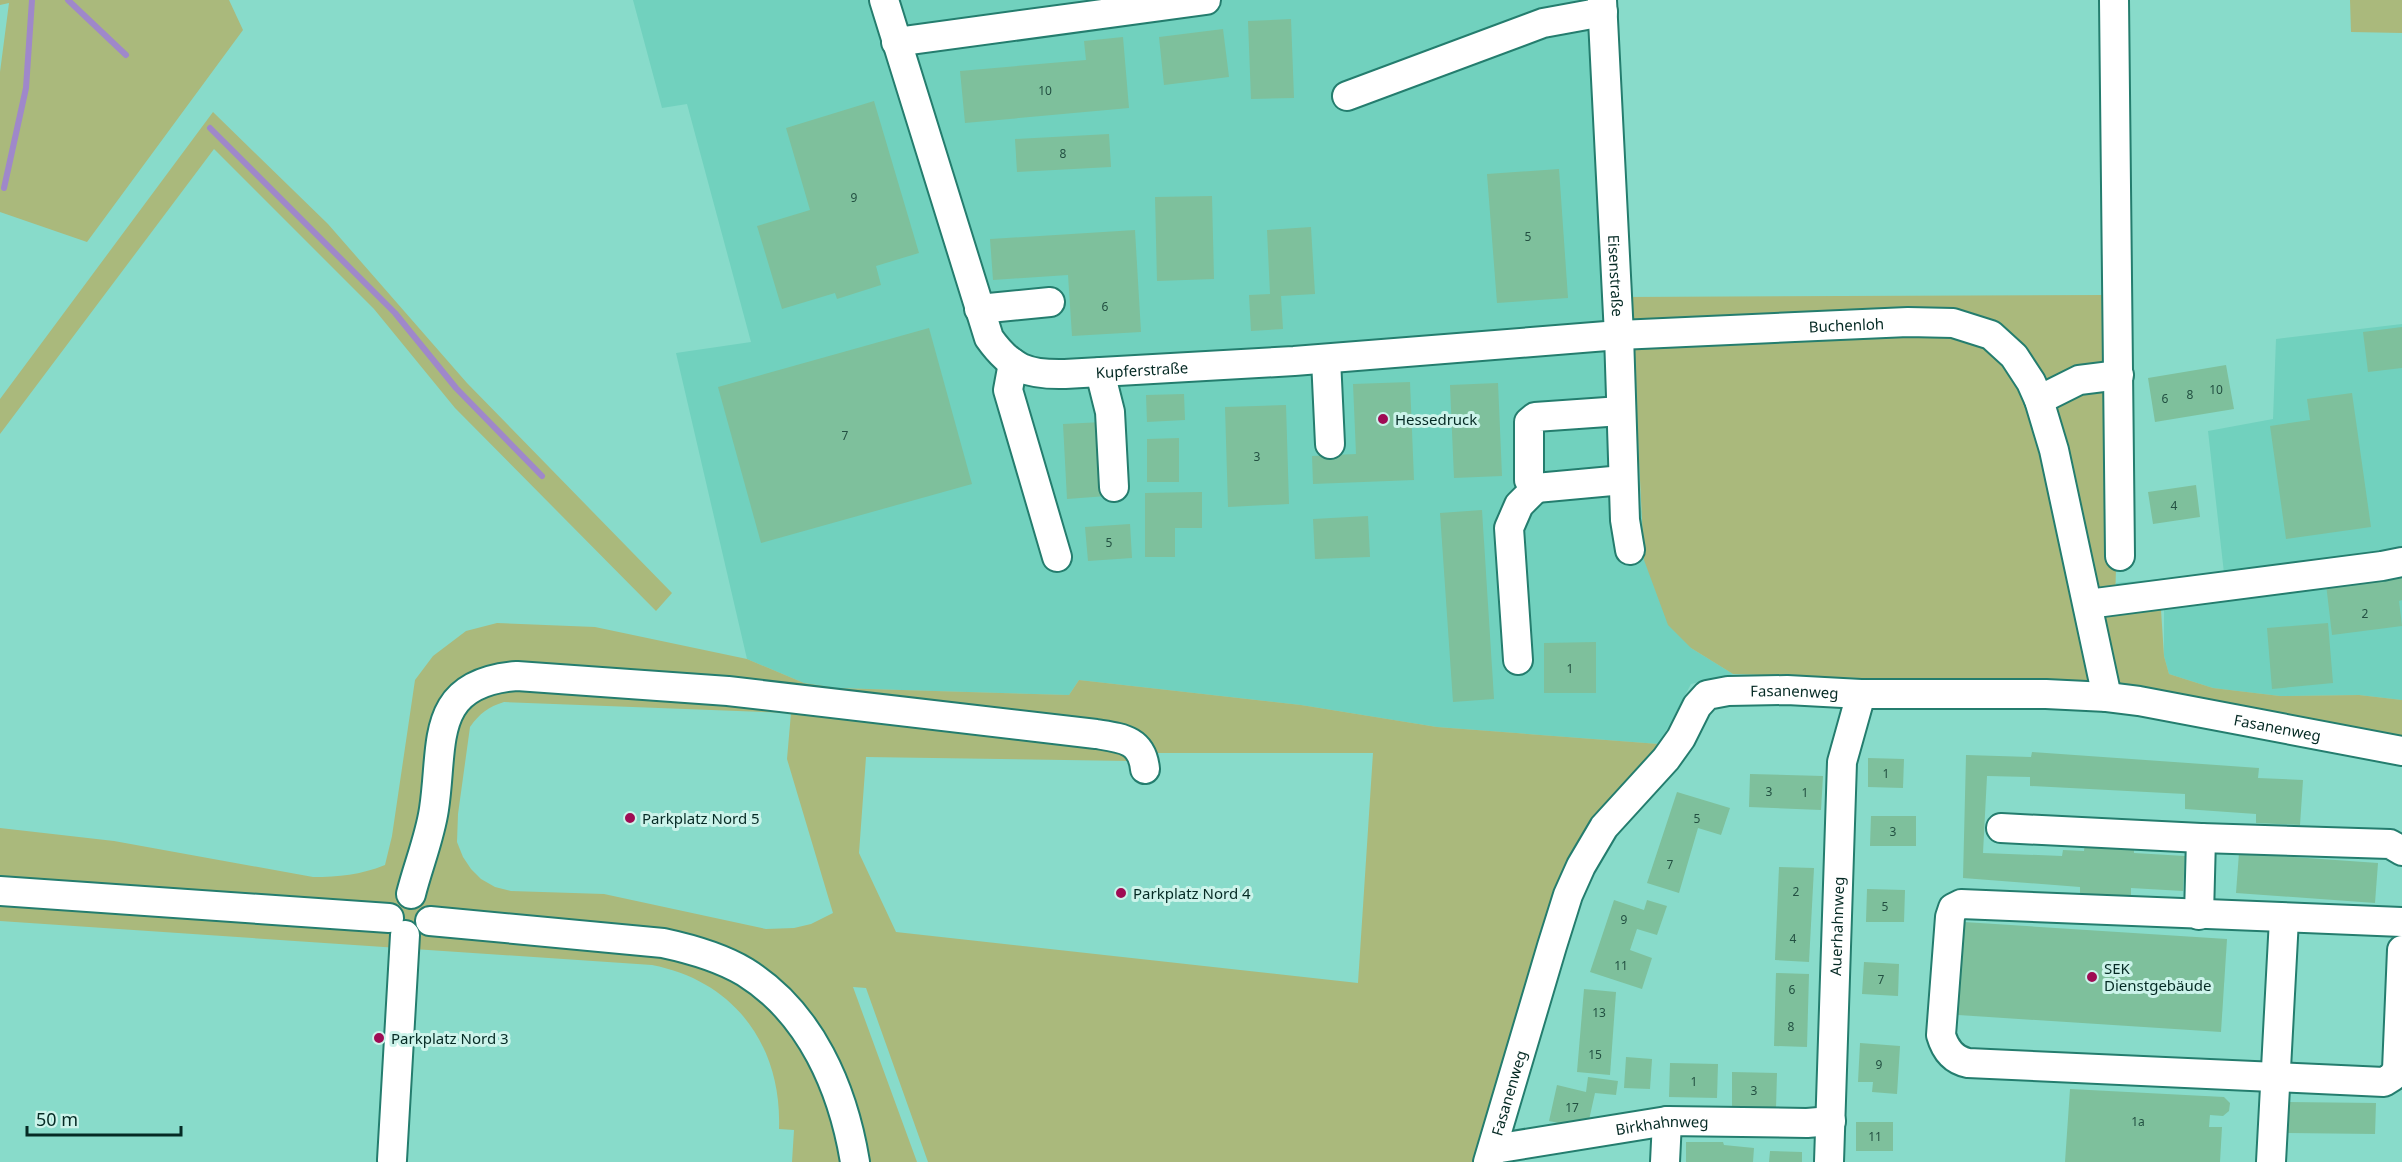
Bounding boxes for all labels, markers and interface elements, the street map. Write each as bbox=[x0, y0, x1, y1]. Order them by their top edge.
house number: 10 bbox=[1038, 82, 1052, 99]
house number: 8 bbox=[1060, 145, 1067, 162]
house number: 9 bbox=[851, 189, 858, 206]
house number: 5 bbox=[1525, 228, 1532, 245]
street label: Eisenstraße bbox=[1604, 234, 1628, 317]
house number: 6 bbox=[1102, 298, 1109, 315]
street label: Buchenloh bbox=[1808, 313, 1885, 336]
street label: Kupferstraße bbox=[1095, 357, 1189, 382]
house number: 10 bbox=[2209, 381, 2223, 398]
house number: 8 bbox=[2187, 386, 2194, 403]
house number: 6 bbox=[2162, 390, 2169, 407]
place label: Hessedruck bbox=[1395, 409, 1477, 429]
marker: Hessedruck bbox=[1376, 412, 1390, 426]
house number: 7 bbox=[842, 427, 849, 444]
house number: 3 bbox=[1254, 448, 1261, 465]
house number: 4 bbox=[2171, 497, 2178, 514]
house number: 5 bbox=[1106, 534, 1113, 551]
house number: 2 bbox=[2362, 605, 2369, 622]
house number: 1 bbox=[1567, 660, 1573, 677]
street label: Fasanenweg bbox=[1750, 680, 1839, 703]
street label: Fasanenweg bbox=[2232, 709, 2323, 745]
house number: 1 bbox=[1883, 765, 1889, 782]
house number: 3 bbox=[1766, 783, 1773, 800]
house number: 1 bbox=[1802, 784, 1808, 801]
place label: Parkplatz Nord 5 bbox=[642, 808, 760, 828]
house number: 5 bbox=[1694, 810, 1701, 827]
marker: Parkplatz Nord 5 bbox=[623, 811, 637, 825]
house number: 3 bbox=[1890, 823, 1897, 840]
house number: 7 bbox=[1667, 856, 1674, 873]
street label: Auerhahnweg bbox=[1825, 876, 1848, 976]
place label: Parkplatz Nord 4 bbox=[1133, 883, 1251, 903]
house number: 2 bbox=[1793, 883, 1800, 900]
marker: Parkplatz Nord 4 bbox=[1114, 886, 1128, 900]
house number: 5 bbox=[1882, 898, 1889, 915]
house number: 9 bbox=[1621, 911, 1628, 928]
house number: 4 bbox=[1790, 930, 1797, 947]
house number: 11 bbox=[1614, 957, 1628, 974]
place label: SEK Dienstgebäude bbox=[2104, 958, 2211, 995]
marker: SEK Dienstgebäude bbox=[2085, 970, 2099, 984]
house number: 7 bbox=[1878, 971, 1885, 988]
house number: 6 bbox=[1789, 981, 1796, 998]
house number: 13 bbox=[1592, 1004, 1606, 1021]
house number: 8 bbox=[1788, 1018, 1795, 1035]
place label: Parkplatz Nord 3 bbox=[391, 1028, 509, 1048]
marker: Parkplatz Nord 3 bbox=[372, 1031, 386, 1045]
house number: 15 bbox=[1588, 1046, 1602, 1063]
street label: Fasanenweg bbox=[1486, 1048, 1531, 1138]
house number: 9 bbox=[1876, 1056, 1883, 1073]
house number: 1 bbox=[1691, 1073, 1697, 1090]
house number: 3 bbox=[1751, 1082, 1758, 1099]
scale bar bbox=[27, 1099, 182, 1137]
house number: 17 bbox=[1565, 1099, 1579, 1116]
text: 50 m bbox=[36, 1107, 78, 1131]
street label: Birkhahnweg bbox=[1614, 1111, 1709, 1139]
house number: 1a bbox=[2131, 1113, 2145, 1130]
house number: 11 bbox=[1868, 1128, 1882, 1145]

